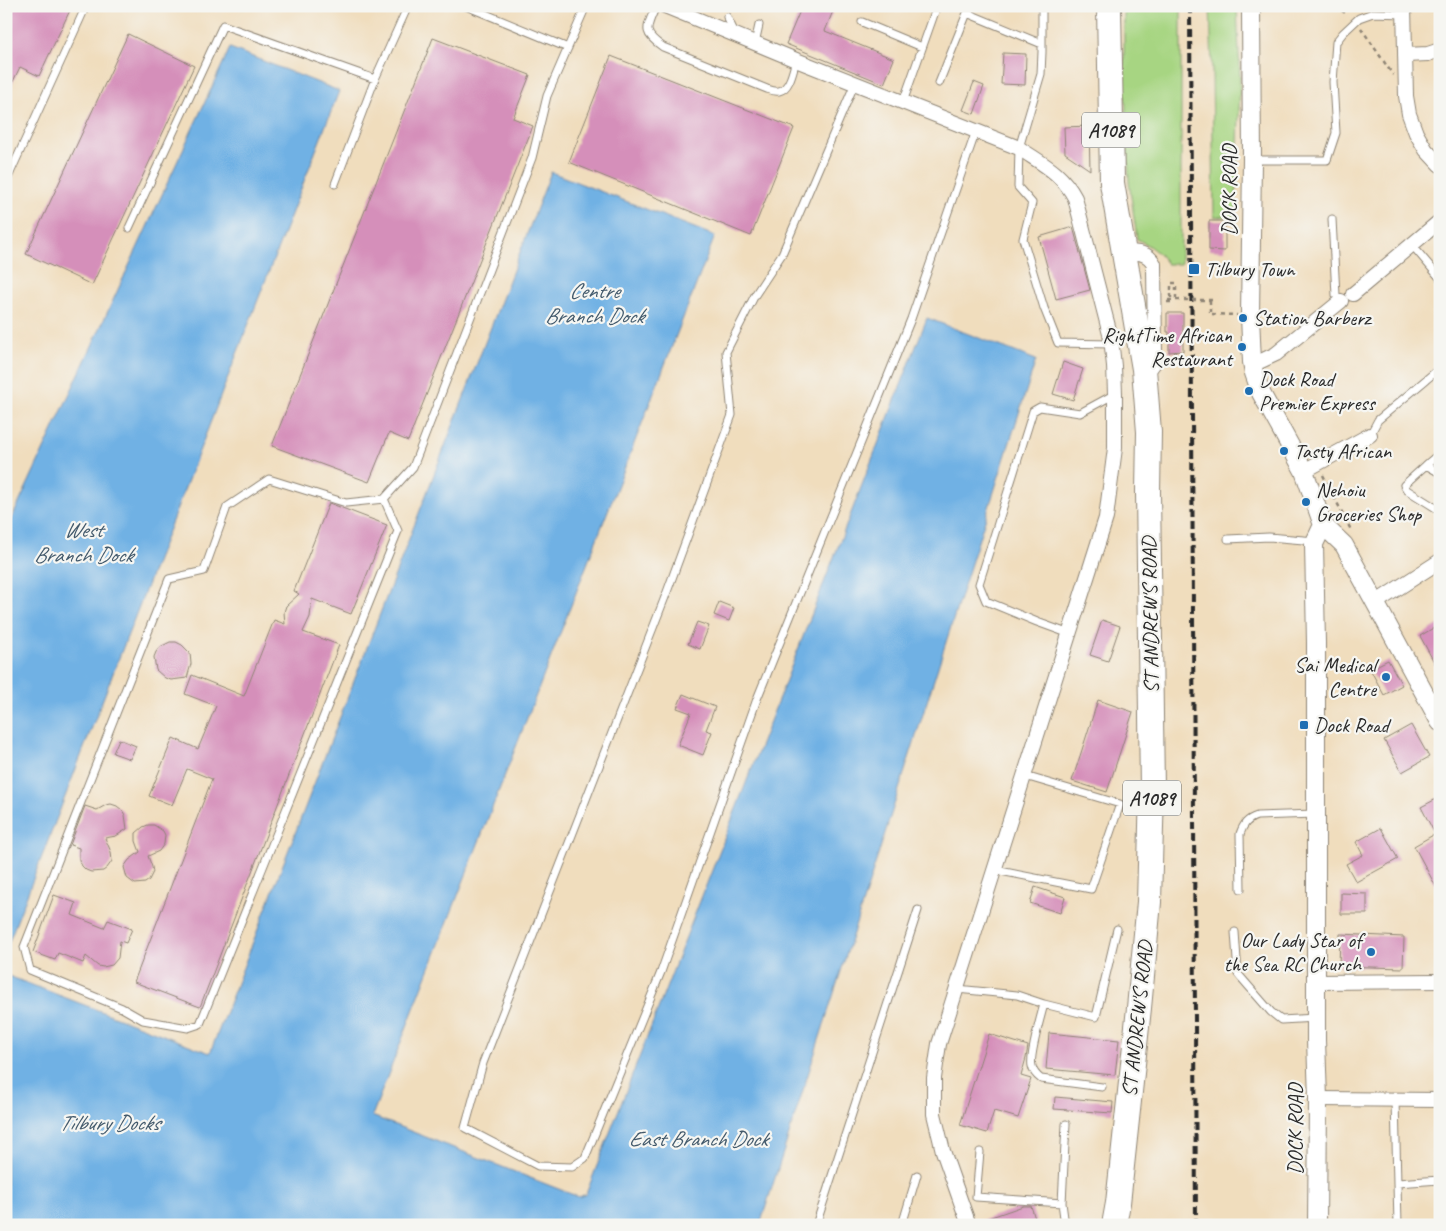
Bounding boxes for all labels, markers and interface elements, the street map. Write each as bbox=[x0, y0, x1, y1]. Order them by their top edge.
road number: A1089 bbox=[1082, 112, 1140, 148]
street label: DOCK ROAD bbox=[1216, 143, 1242, 236]
place label: Tilbury Town bbox=[1205, 256, 1296, 282]
marker: Tilbury Town bbox=[1187, 262, 1201, 276]
water label: Centre Branch Dock bbox=[545, 277, 647, 330]
place label: Station Barberz bbox=[1253, 305, 1373, 331]
marker: Station Barberz bbox=[1237, 312, 1249, 324]
place label: RightTime African Restaurant bbox=[1102, 322, 1234, 372]
marker: RightTime African Restaurant bbox=[1236, 341, 1248, 353]
place label: Dock Road Premier Express bbox=[1259, 366, 1376, 416]
marker: Dock Road Premier Express bbox=[1243, 385, 1255, 397]
place label: Tasty African bbox=[1294, 438, 1392, 464]
marker: Tasty African bbox=[1278, 445, 1290, 457]
place label: Nehoiu Groceries Shop bbox=[1316, 477, 1423, 527]
marker: Nehoiu Groceries Shop bbox=[1300, 496, 1312, 508]
water label: West Branch Dock bbox=[34, 516, 136, 569]
street label: ST ANDREW'S ROAD bbox=[1136, 535, 1164, 694]
place label: Sai Medical Centre bbox=[1294, 652, 1379, 702]
marker: Sai Medical Centre bbox=[1380, 671, 1392, 683]
place label: Dock Road bbox=[1314, 712, 1391, 738]
marker: Dock Road bbox=[1298, 719, 1310, 731]
road number: A1089 bbox=[1123, 780, 1181, 816]
place label: Our Lady Star of the Sea RC Church bbox=[1224, 927, 1366, 977]
street label: ST ANDREW'S ROAD bbox=[1116, 938, 1158, 1098]
marker: Our Lady Star of the Sea RC Church bbox=[1365, 946, 1377, 958]
street label: DOCK ROAD bbox=[1282, 1082, 1308, 1175]
water label: Tilbury Docks bbox=[59, 1109, 164, 1137]
water label: East Branch Dock bbox=[629, 1125, 771, 1153]

